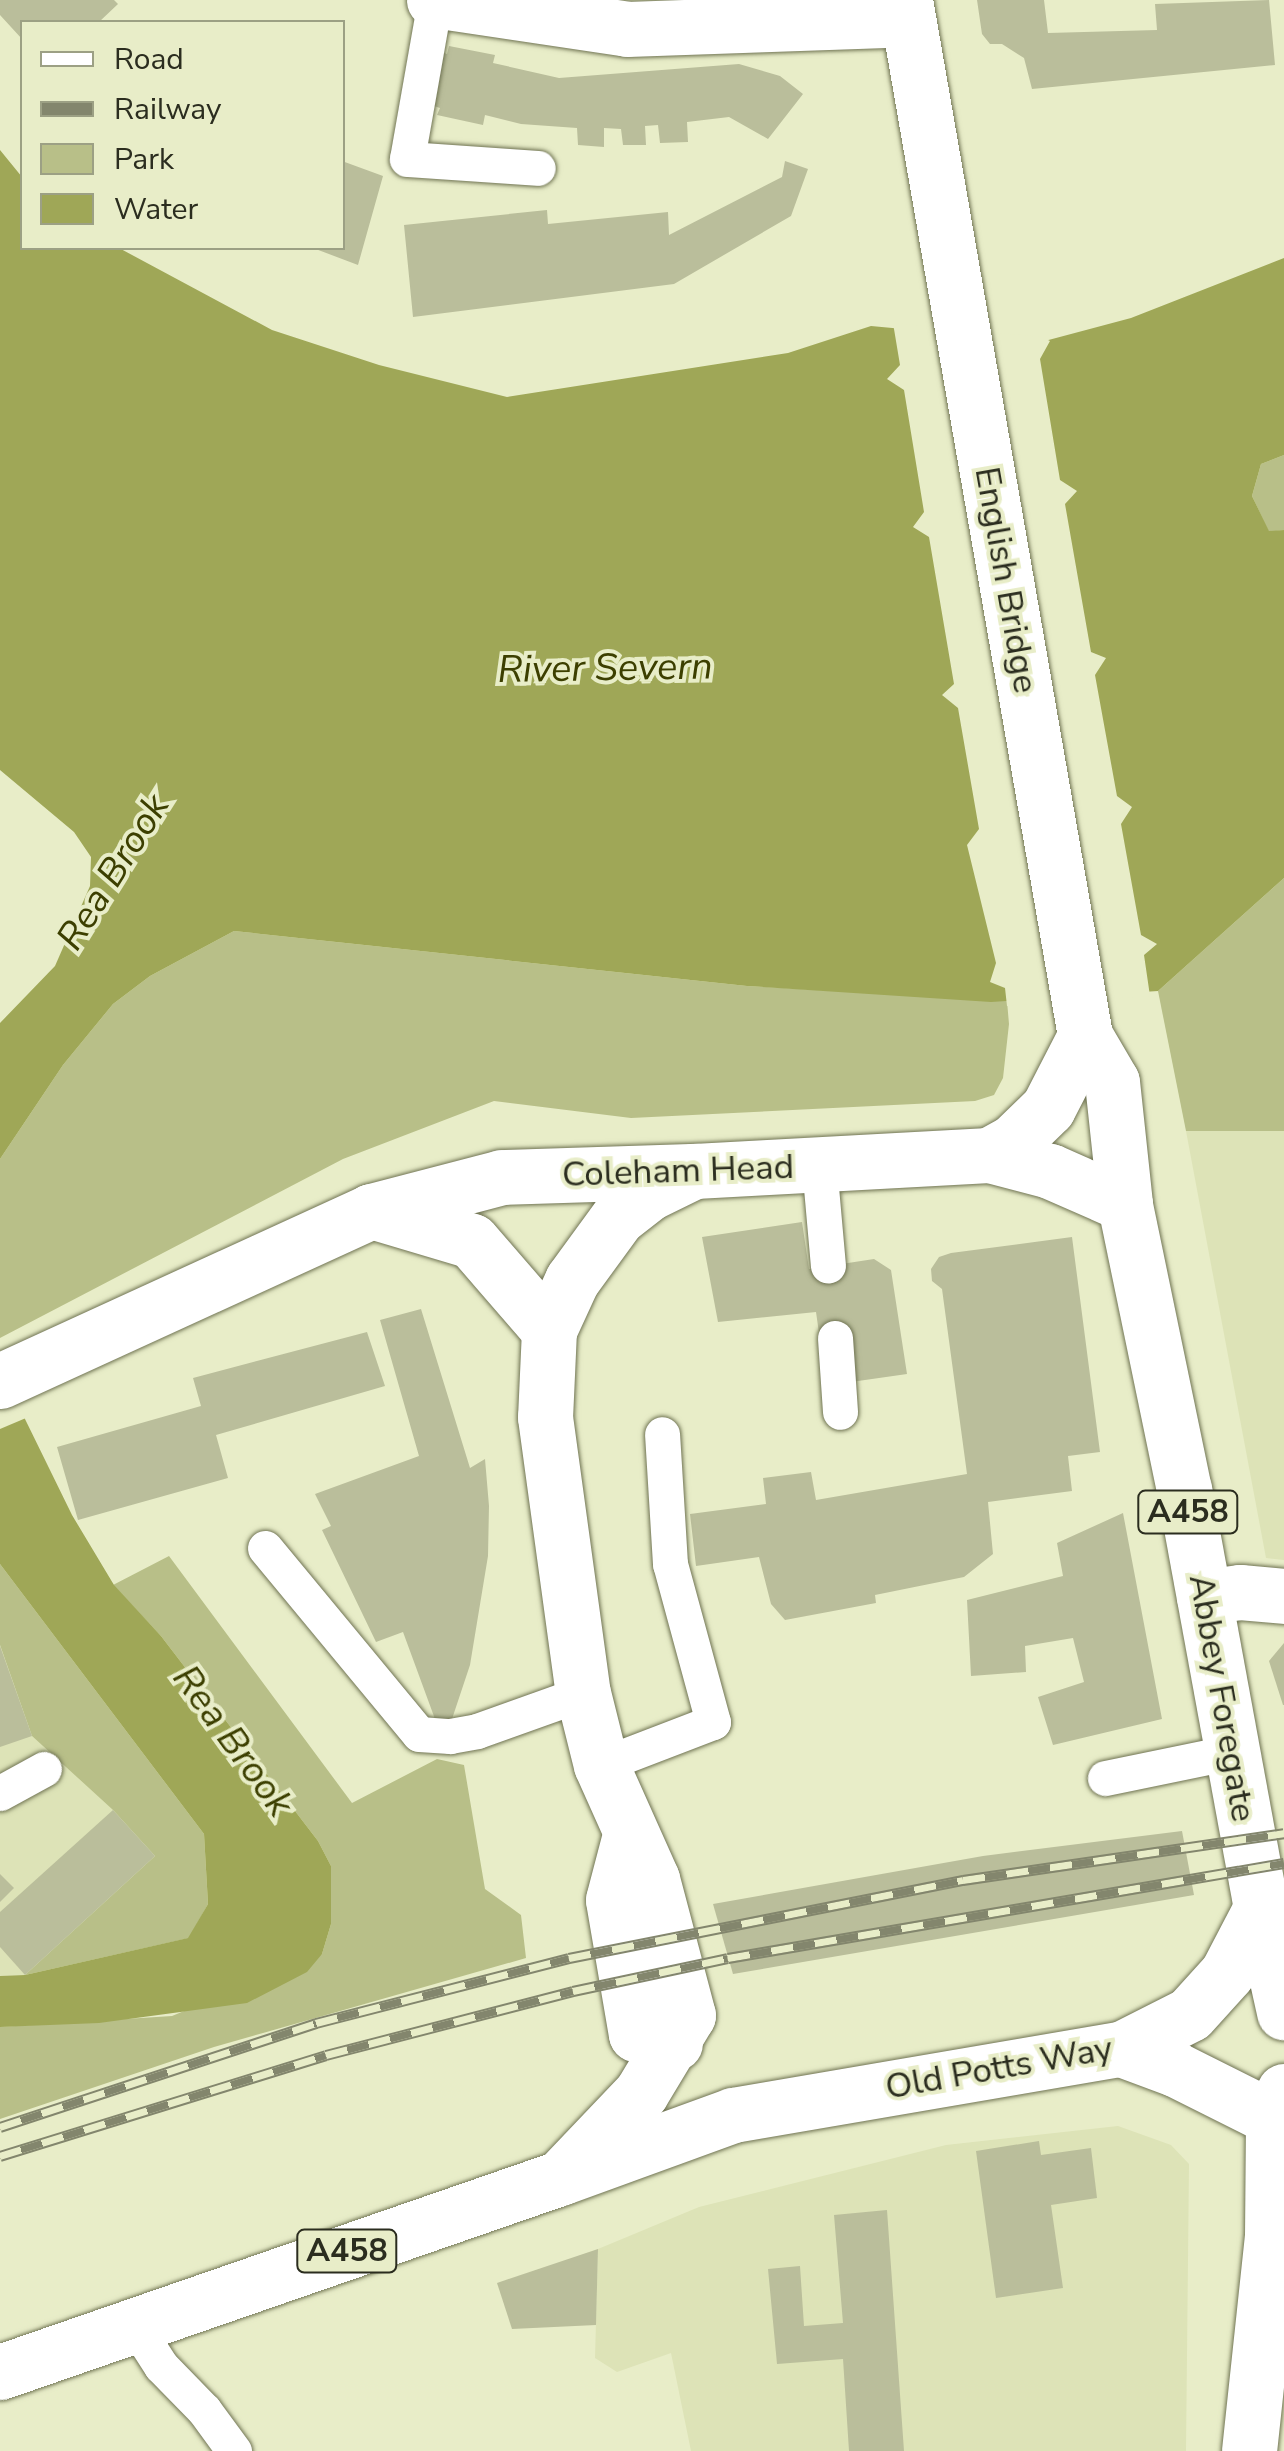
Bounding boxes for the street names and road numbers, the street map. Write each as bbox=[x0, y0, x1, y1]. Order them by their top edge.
street label: English Bridge bbox=[965, 464, 1047, 696]
street label: Coleham Head bbox=[561, 1146, 795, 1196]
road number: A458 bbox=[1136, 1485, 1240, 1539]
street label: Abbey Foregate bbox=[1180, 1571, 1264, 1825]
street label: Old Potts Way bbox=[882, 2027, 1116, 2109]
road number: A458 bbox=[294, 2224, 400, 2278]

